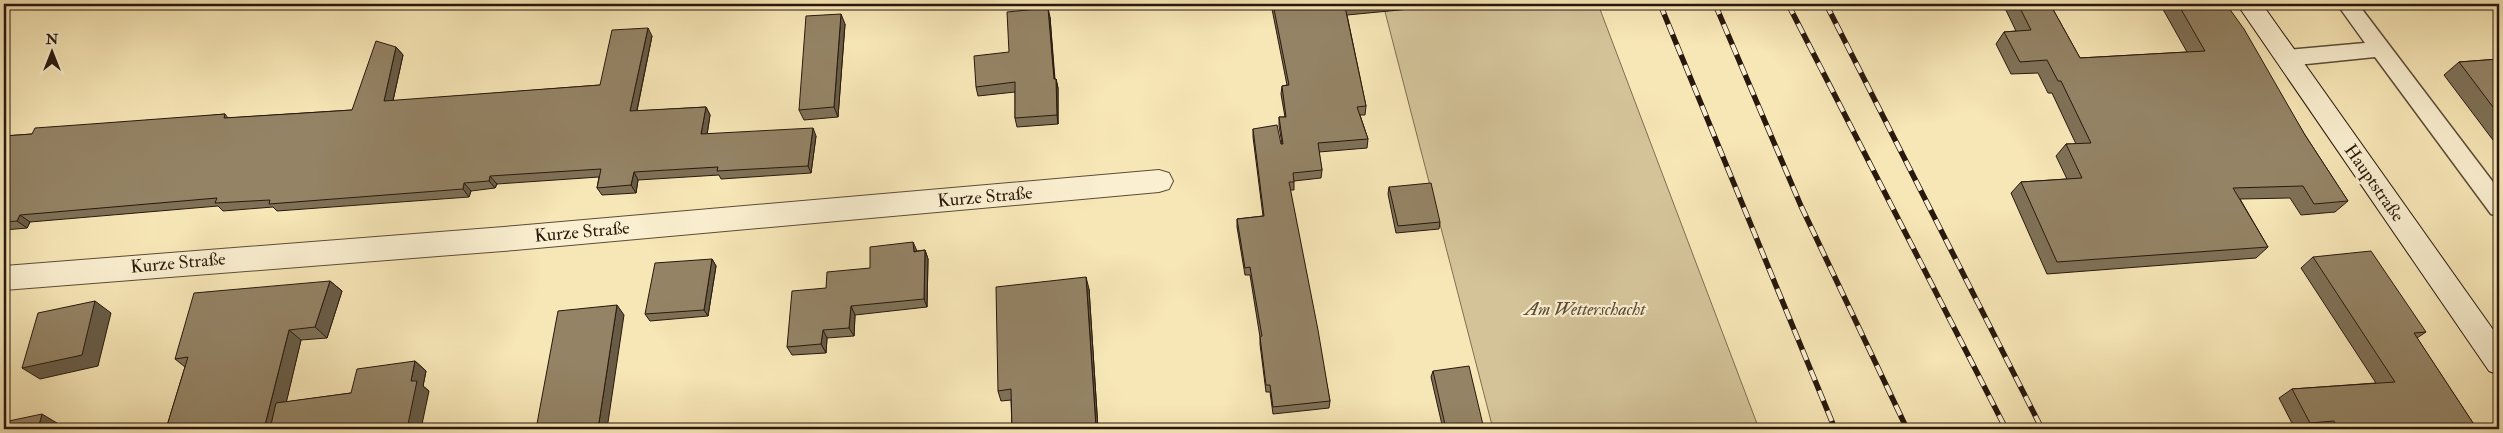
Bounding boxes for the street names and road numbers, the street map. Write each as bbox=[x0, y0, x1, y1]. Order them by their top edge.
street label: Hauptstraße bbox=[2339, 140, 2409, 227]
street label: Kurze Straße bbox=[936, 181, 1034, 213]
street label: Kurze Straße bbox=[533, 216, 631, 248]
street label: Kurze Straße bbox=[129, 247, 227, 279]

